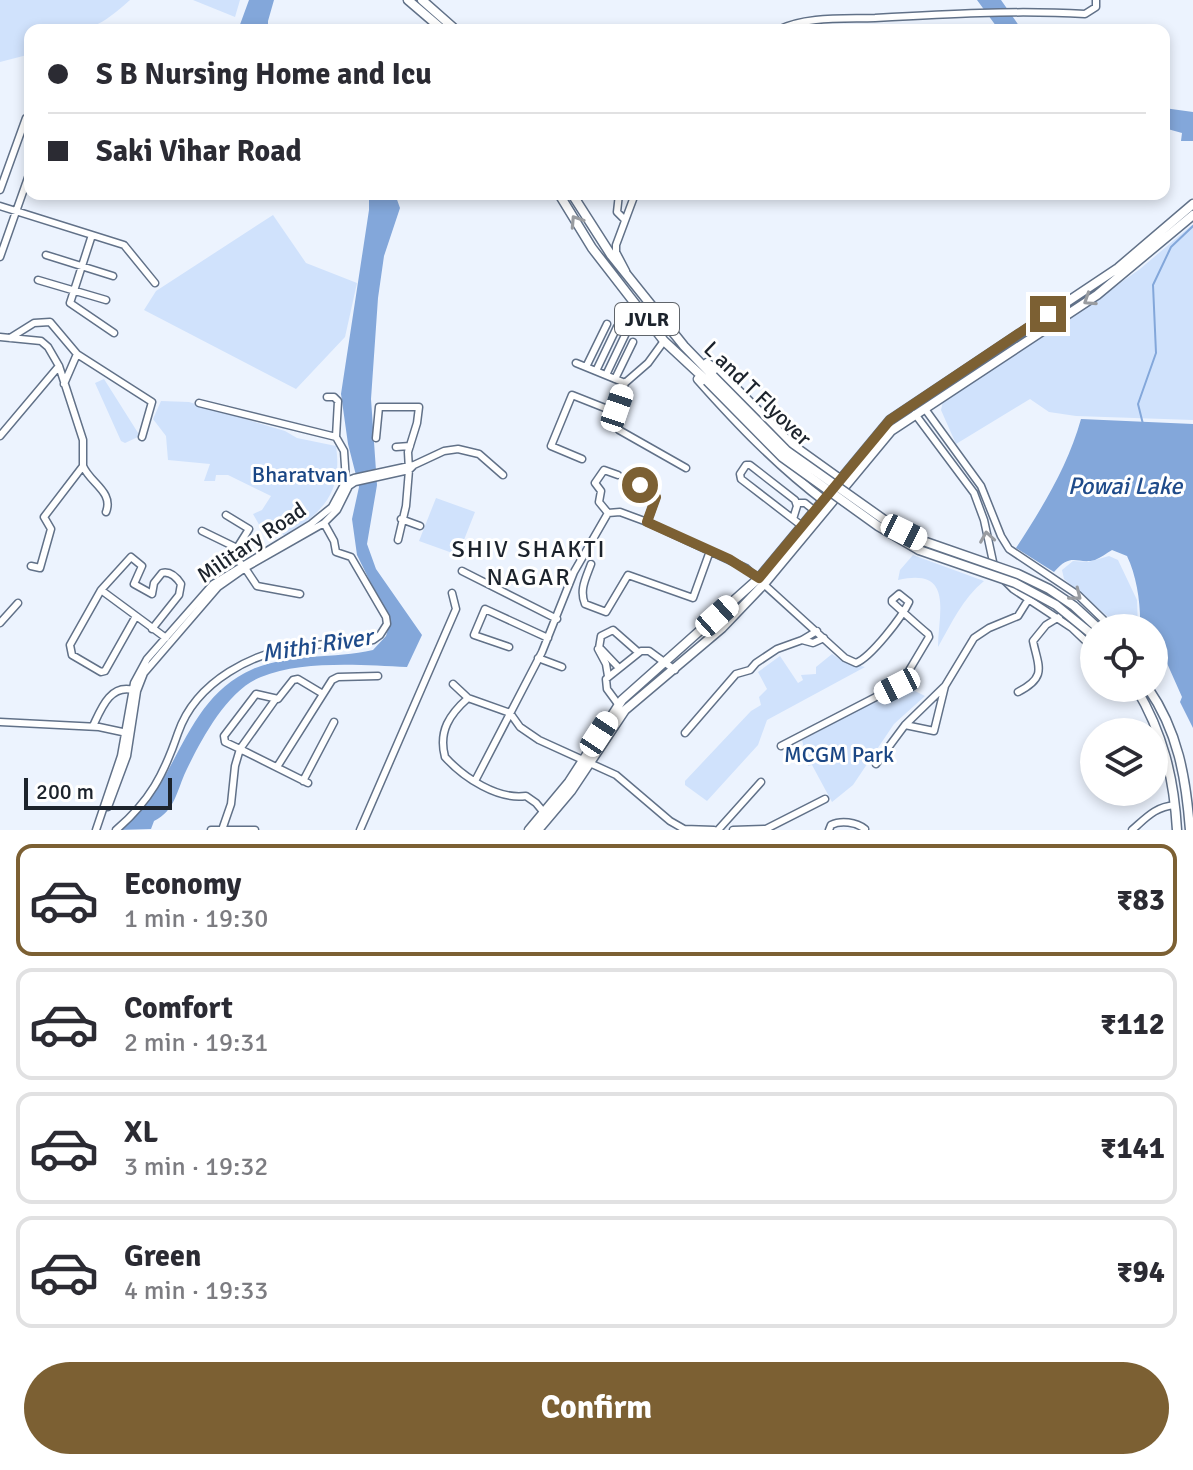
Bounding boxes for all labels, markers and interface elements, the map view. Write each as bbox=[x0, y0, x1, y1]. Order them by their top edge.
text: S B Nursing Home and Icu bbox=[96, 56, 432, 93]
text: Saki Vihar Road bbox=[96, 133, 302, 170]
one-way arrow bbox=[571, 215, 586, 230]
one-way arrow bbox=[1083, 290, 1098, 305]
route end bbox=[1030, 296, 1066, 332]
road number: JVLR bbox=[615, 303, 679, 335]
street label: L and T Flyover bbox=[698, 335, 817, 451]
car bbox=[598, 381, 636, 435]
park label: Bharatvan bbox=[252, 461, 348, 488]
route start bbox=[622, 467, 658, 503]
water label: Powai Lake bbox=[1068, 471, 1183, 501]
street label: Military Road bbox=[192, 496, 311, 589]
car bbox=[877, 511, 931, 553]
one-way arrow bbox=[979, 530, 996, 544]
district label: SHIV SHAKTI NAGAR bbox=[452, 534, 607, 592]
one-way arrow bbox=[1067, 585, 1082, 599]
car bbox=[691, 591, 743, 641]
map controls bbox=[1080, 614, 1168, 806]
button: locate bbox=[1080, 614, 1168, 702]
water label: Mithi River bbox=[260, 621, 377, 669]
car bbox=[870, 664, 924, 708]
car bbox=[576, 707, 622, 761]
button: layers bbox=[1080, 718, 1168, 806]
park label: MCGM Park bbox=[784, 741, 894, 768]
scale bar bbox=[24, 774, 172, 810]
text: 200 m bbox=[36, 778, 94, 805]
icon: car bbox=[28, 864, 100, 936]
text: Economy bbox=[124, 866, 241, 903]
text: ₹83 bbox=[1116, 882, 1165, 919]
text: 1 min · 19:30 bbox=[124, 903, 268, 935]
icon: car bbox=[28, 988, 100, 1060]
text: Comfort bbox=[124, 990, 233, 1027]
text: ₹112 bbox=[1100, 1006, 1165, 1043]
text: 2 min · 19:31 bbox=[124, 1027, 268, 1059]
icon: car bbox=[28, 1112, 100, 1184]
text: XL bbox=[124, 1114, 158, 1151]
text: ₹141 bbox=[1100, 1130, 1165, 1167]
text: 3 min · 19:32 bbox=[124, 1151, 268, 1183]
icon: car bbox=[28, 1236, 100, 1308]
text: Green bbox=[124, 1238, 201, 1275]
text: ₹94 bbox=[1116, 1254, 1165, 1291]
text: 4 min · 19:33 bbox=[124, 1275, 268, 1307]
button: Confirm bbox=[24, 1362, 1169, 1454]

